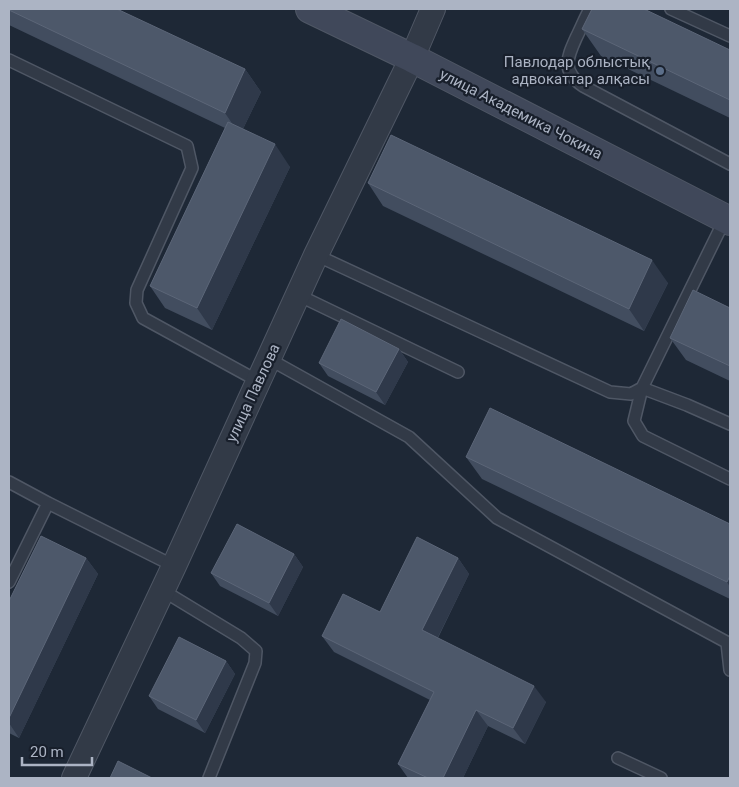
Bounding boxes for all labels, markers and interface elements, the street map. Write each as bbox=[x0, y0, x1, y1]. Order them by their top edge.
place label: Павлодар облыстық адвокаттар алқасы bbox=[504, 53, 650, 88]
street label: улица Академика Чокина bbox=[437, 65, 605, 163]
marker: Павлодар облыстық адвокаттар алқасы bbox=[654, 65, 666, 77]
street label: улица Павлова bbox=[222, 341, 284, 445]
scale bar bbox=[22, 734, 92, 766]
text: 20 m bbox=[30, 743, 64, 761]

